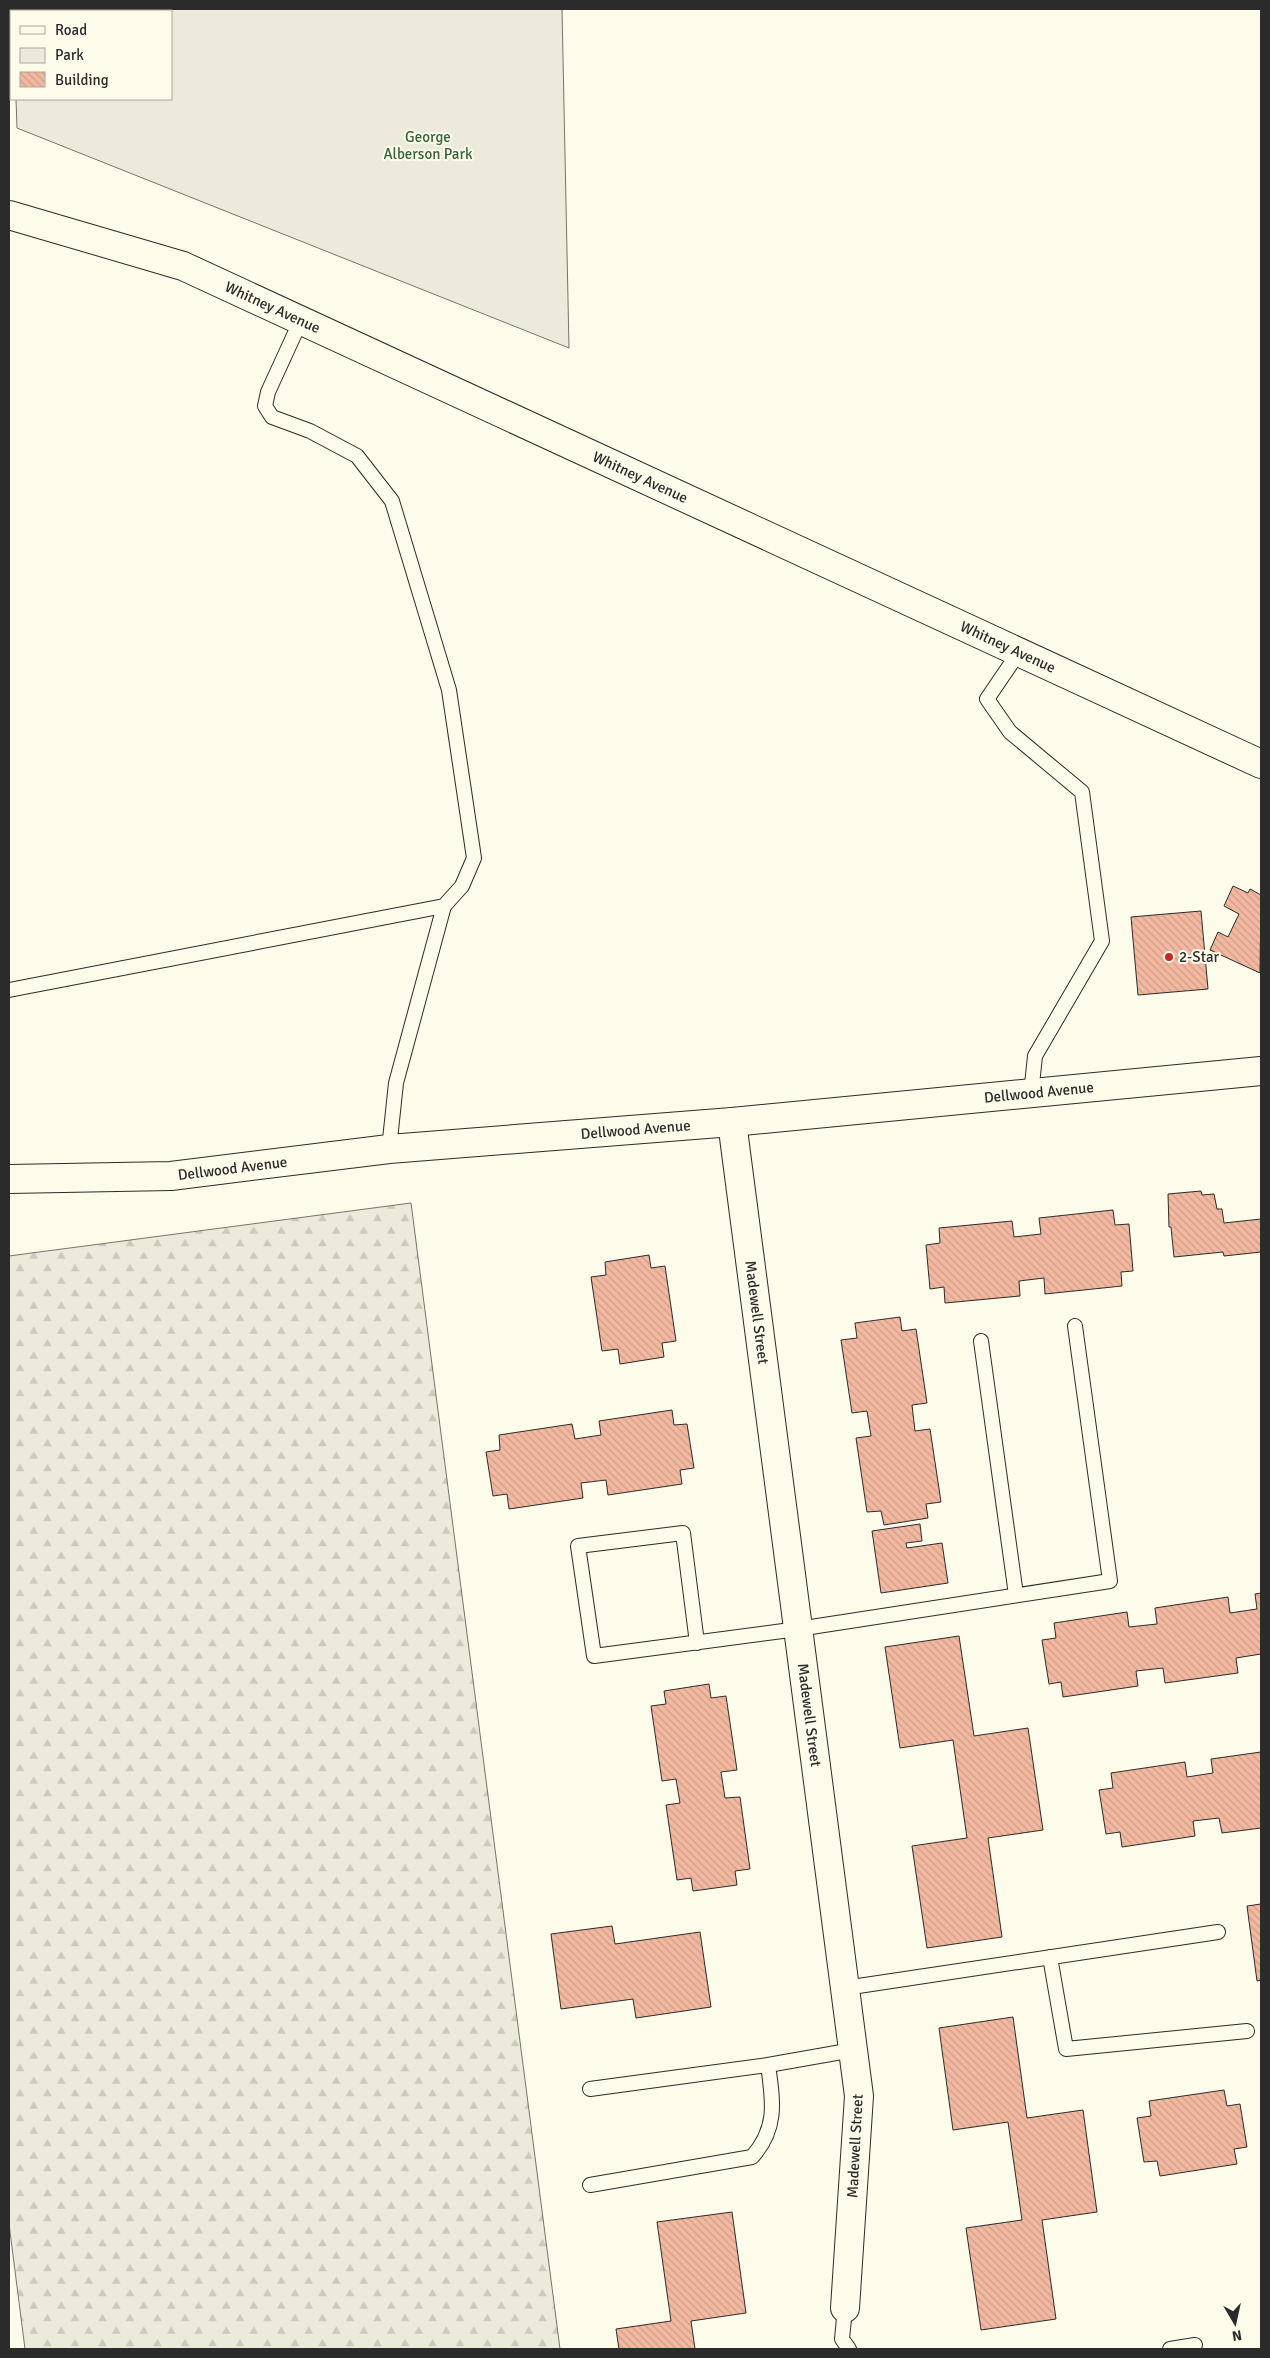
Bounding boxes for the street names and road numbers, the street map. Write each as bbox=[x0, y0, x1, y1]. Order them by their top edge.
street label: Whitney Avenue bbox=[222, 278, 323, 337]
street label: Whitney Avenue bbox=[590, 447, 691, 507]
street label: Whitney Avenue bbox=[957, 617, 1058, 677]
street label: Dellwood Avenue bbox=[983, 1078, 1095, 1107]
street label: Dellwood Avenue bbox=[580, 1116, 691, 1143]
street label: Dellwood Avenue bbox=[177, 1153, 288, 1184]
street label: Madewell Street bbox=[741, 1260, 772, 1365]
street label: Madewell Street bbox=[794, 1662, 825, 1768]
street label: Madewell Street bbox=[843, 2094, 867, 2198]

